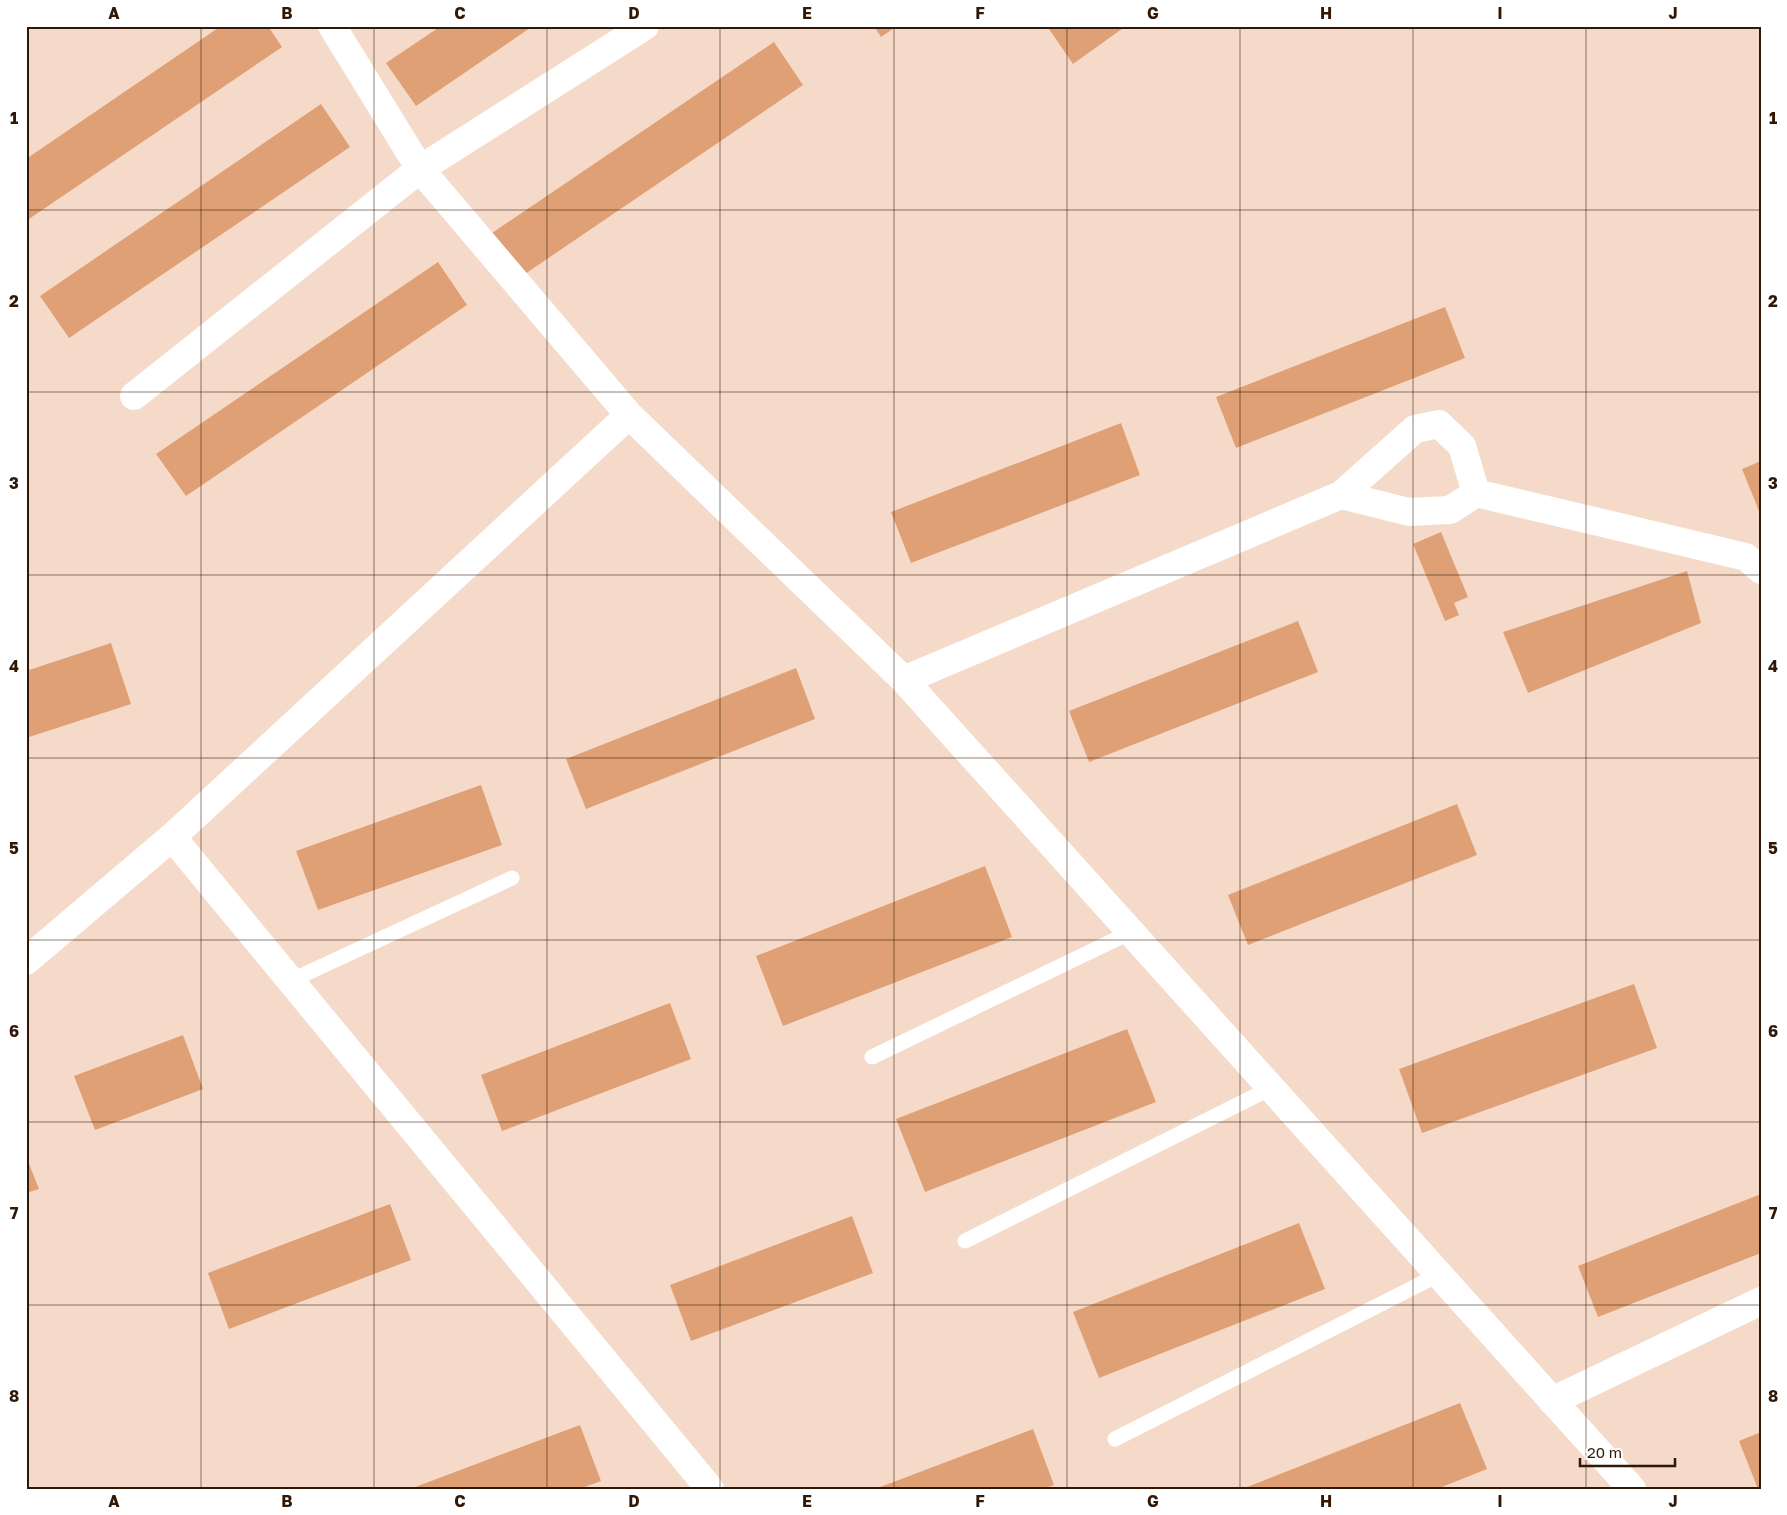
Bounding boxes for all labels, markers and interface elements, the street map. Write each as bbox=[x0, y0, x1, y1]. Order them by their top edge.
text: A bbox=[108, 3, 120, 23]
text: B bbox=[281, 3, 293, 23]
text: C bbox=[454, 3, 466, 23]
text: D bbox=[628, 3, 640, 23]
text: E bbox=[802, 3, 812, 23]
text: F bbox=[975, 3, 985, 23]
text: G bbox=[1147, 3, 1159, 23]
text: H bbox=[1320, 3, 1332, 23]
text: I bbox=[1497, 3, 1503, 23]
text: J bbox=[1668, 3, 1678, 23]
text: 1 bbox=[10, 108, 18, 128]
text: 1 bbox=[1769, 108, 1777, 128]
text: 2 bbox=[9, 291, 19, 311]
text: 2 bbox=[1768, 291, 1778, 311]
text: 3 bbox=[9, 473, 19, 493]
text: 3 bbox=[1768, 473, 1778, 493]
text: 4 bbox=[9, 656, 19, 676]
text: 4 bbox=[1768, 656, 1778, 676]
text: 5 bbox=[9, 838, 19, 858]
text: 5 bbox=[1768, 838, 1778, 858]
text: 6 bbox=[9, 1021, 19, 1041]
text: 6 bbox=[1768, 1021, 1778, 1041]
text: 7 bbox=[10, 1203, 19, 1223]
text: 7 bbox=[1769, 1203, 1778, 1223]
text: 8 bbox=[9, 1386, 19, 1406]
text: 8 bbox=[1768, 1386, 1778, 1406]
scale bar bbox=[1580, 1435, 1674, 1467]
text: 20 m bbox=[1587, 1443, 1622, 1461]
text: A bbox=[108, 1491, 120, 1511]
text: B bbox=[281, 1491, 293, 1511]
text: C bbox=[454, 1491, 466, 1511]
text: D bbox=[628, 1491, 640, 1511]
text: E bbox=[802, 1491, 812, 1511]
text: F bbox=[975, 1491, 985, 1511]
text: G bbox=[1147, 1491, 1159, 1511]
text: H bbox=[1320, 1491, 1332, 1511]
text: I bbox=[1497, 1491, 1503, 1511]
text: J bbox=[1668, 1491, 1678, 1511]

